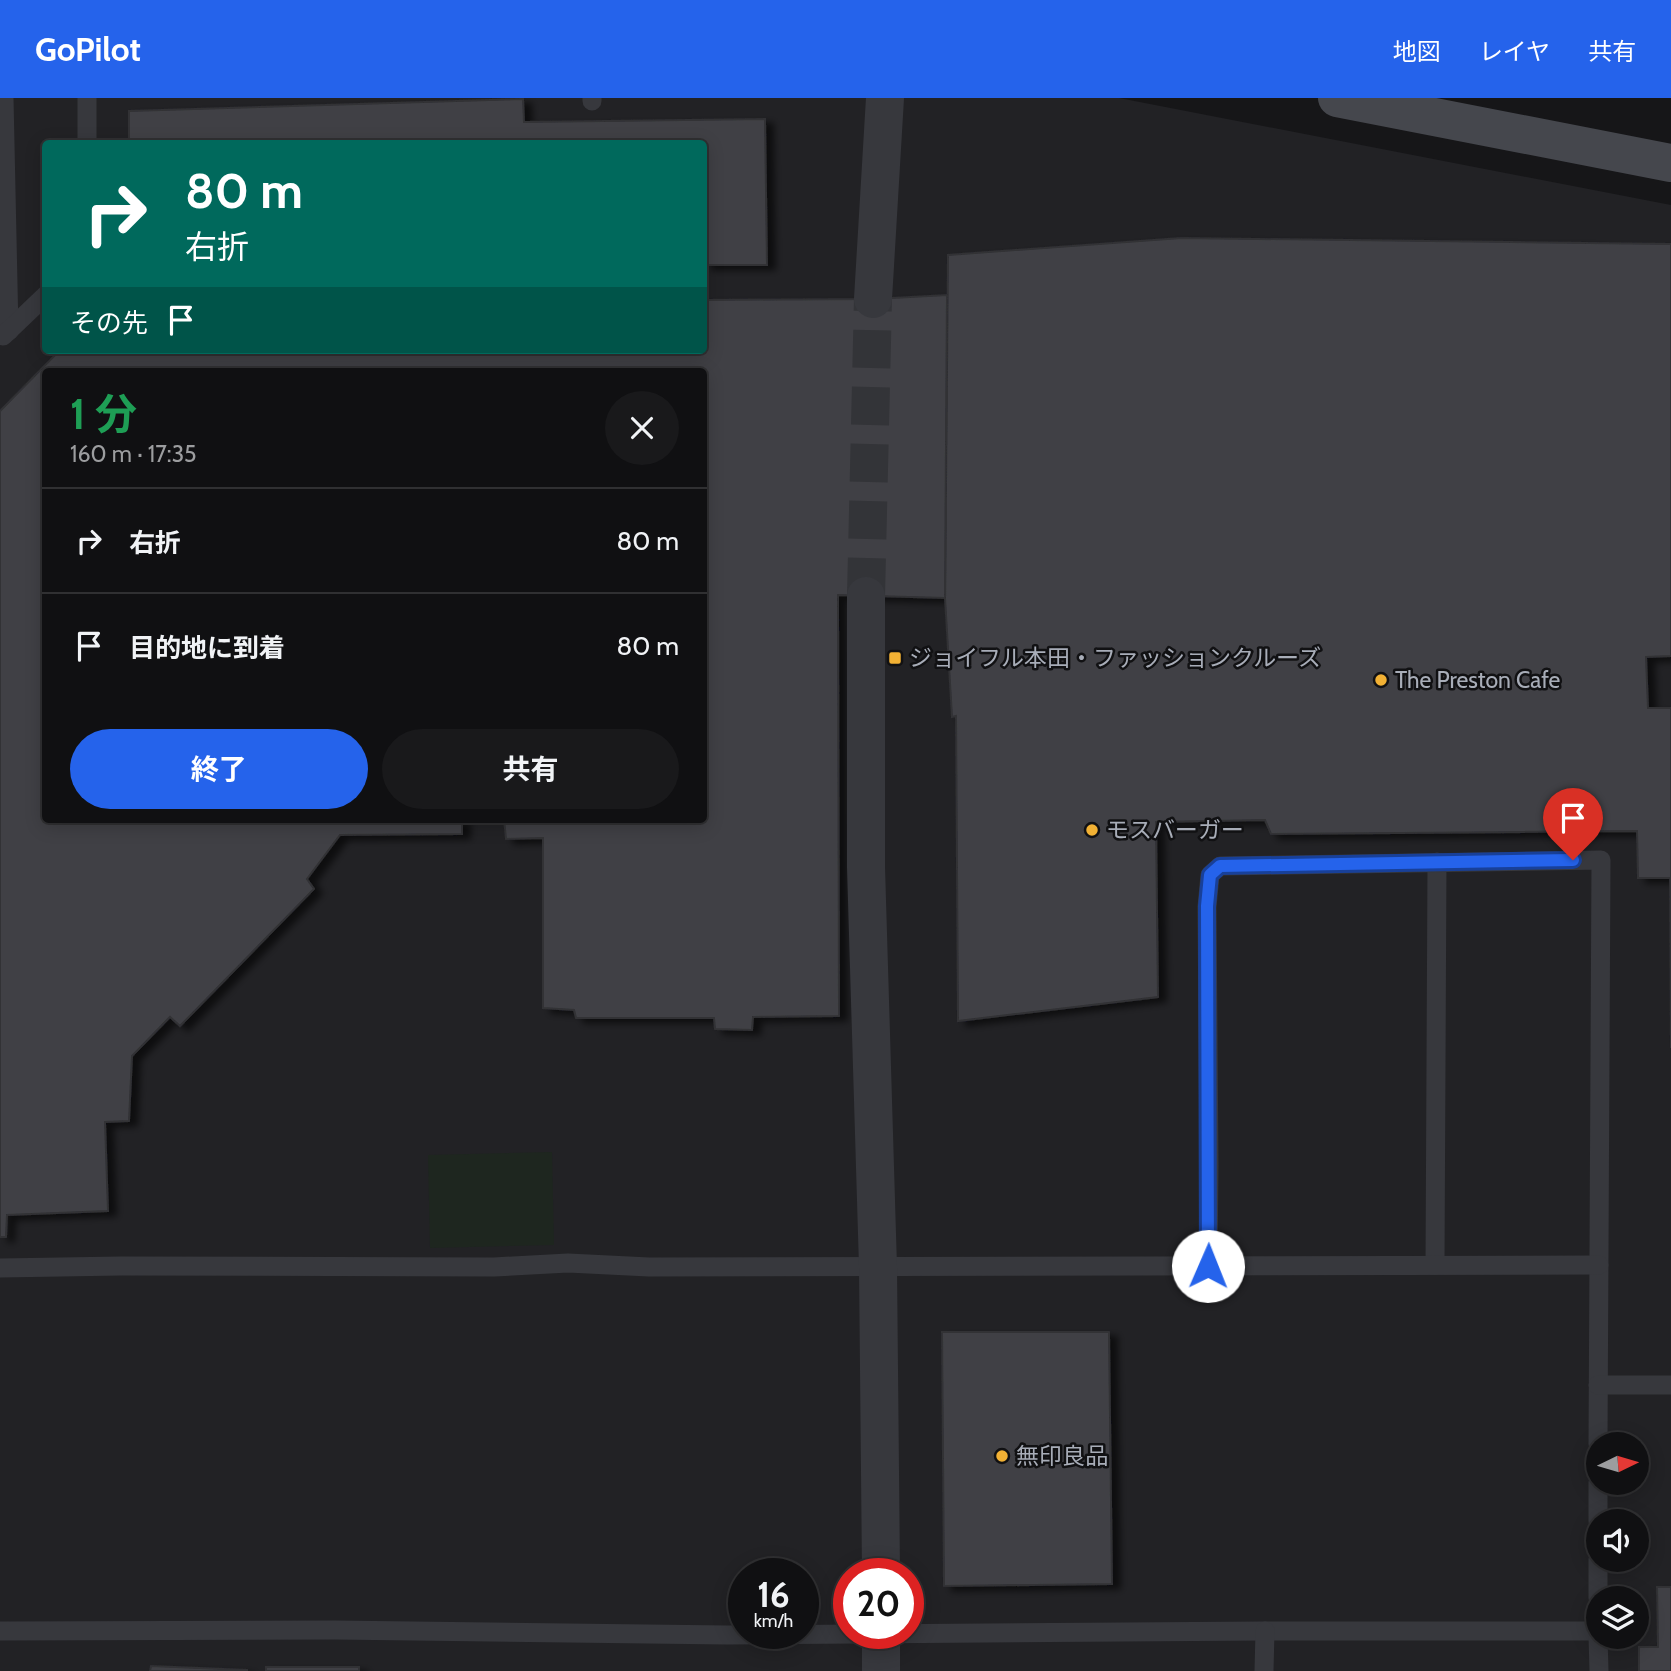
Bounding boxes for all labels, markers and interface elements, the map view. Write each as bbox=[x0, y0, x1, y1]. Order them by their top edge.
text: GoPilot bbox=[35, 29, 141, 69]
text: 地図 bbox=[1393, 37, 1441, 66]
text: レイヤ bbox=[1479, 37, 1550, 66]
text: 共有 bbox=[1588, 37, 1636, 66]
text: 80 m bbox=[185, 161, 303, 220]
icon: right bbox=[70, 168, 161, 259]
text: 右折 bbox=[185, 227, 249, 266]
icon: arrive bbox=[162, 301, 200, 339]
text: その先 bbox=[70, 307, 148, 339]
text: 1 分 bbox=[70, 388, 137, 440]
button: close bbox=[605, 391, 679, 465]
text: 160 m · 17:35 bbox=[70, 440, 197, 468]
icon: right bbox=[70, 522, 108, 560]
text: 80 m bbox=[616, 525, 679, 557]
text: 右折 bbox=[129, 527, 181, 559]
icon: arrive bbox=[70, 627, 108, 665]
text: 80 m bbox=[616, 630, 679, 662]
text: 目的地に到着 bbox=[129, 632, 285, 664]
place label: ジョイフル本田・ファッションクルーズ bbox=[909, 644, 1321, 672]
marker: ジョイフル本田・ファッションクルーズ bbox=[887, 650, 903, 666]
place label: The Preston Cafe bbox=[1395, 666, 1561, 694]
marker: The Preston Cafe bbox=[1373, 672, 1389, 688]
button: 終了 bbox=[70, 729, 368, 809]
button: 共有 bbox=[382, 729, 679, 809]
pin bbox=[1543, 788, 1603, 860]
icon: arrive bbox=[1554, 799, 1592, 837]
place label: モスバーガー bbox=[1106, 816, 1244, 844]
marker: モスバーガー bbox=[1084, 822, 1100, 838]
position arrow bbox=[1171, 1229, 1245, 1303]
north arrow bbox=[1586, 1432, 1648, 1494]
map controls bbox=[1586, 1432, 1649, 1649]
place label: 無印良品 bbox=[1016, 1442, 1108, 1470]
marker: 無印良品 bbox=[994, 1448, 1010, 1464]
button: sound bbox=[1586, 1509, 1649, 1572]
speed limit sign: 20 bbox=[833, 1558, 924, 1649]
text: 16 bbox=[757, 1573, 790, 1616]
button: layers bbox=[1586, 1586, 1649, 1649]
text: km/h bbox=[754, 1610, 793, 1632]

